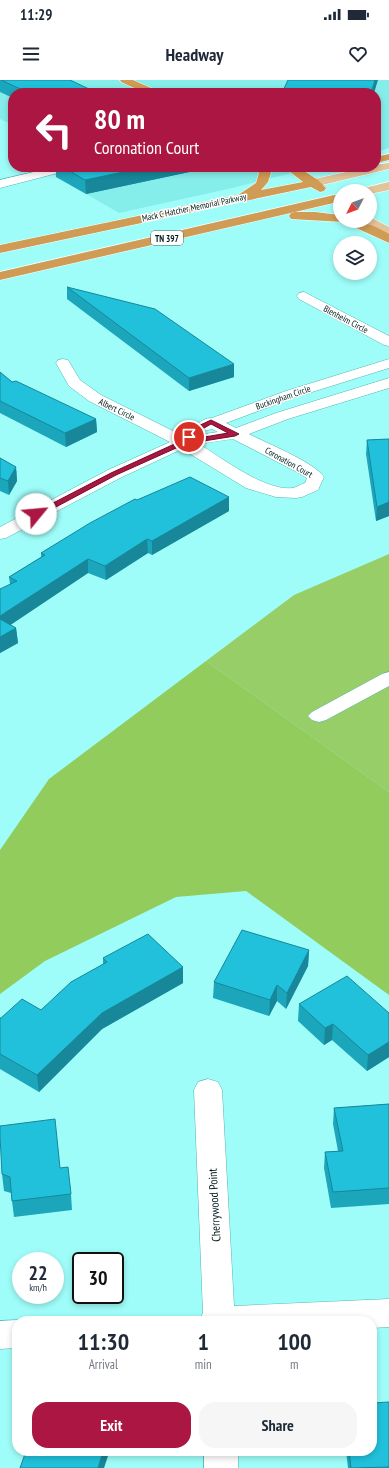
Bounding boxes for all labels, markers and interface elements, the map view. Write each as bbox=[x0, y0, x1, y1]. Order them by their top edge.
text: 11:29 bbox=[20, 5, 52, 24]
icon: menu bbox=[20, 43, 42, 65]
text: Headway bbox=[165, 43, 224, 66]
icon: heart bbox=[347, 43, 369, 65]
text: 80 m bbox=[94, 100, 145, 137]
icon: left bbox=[28, 104, 80, 156]
text: Coronation Court bbox=[94, 136, 199, 159]
north arrow bbox=[333, 184, 377, 228]
map controls bbox=[333, 184, 377, 280]
street label: Mack C Hatcher Memorial Parkway bbox=[141, 190, 248, 223]
road number: TN 397 bbox=[151, 231, 183, 245]
button: layers bbox=[333, 236, 377, 280]
street label: Blenheim Circle bbox=[322, 303, 370, 335]
street label: Buckingham Circle bbox=[254, 382, 312, 412]
street label: Albert Circle bbox=[97, 396, 137, 423]
pin bbox=[172, 420, 206, 454]
icon: arrive bbox=[178, 426, 200, 448]
street label: Coronation Court bbox=[263, 444, 315, 480]
position arrow bbox=[15, 493, 57, 535]
street label: Cherrywood Point bbox=[205, 1167, 223, 1242]
speed limit sign: 30 bbox=[72, 1252, 124, 1304]
text: 22 bbox=[28, 1260, 48, 1286]
text: km/h bbox=[29, 1281, 47, 1294]
text: 11:30 bbox=[77, 1326, 129, 1357]
text: 1 bbox=[197, 1326, 209, 1357]
text: 100 bbox=[277, 1326, 312, 1357]
text: Arrival bbox=[89, 1356, 118, 1373]
text: min bbox=[195, 1356, 212, 1373]
text: m bbox=[290, 1356, 299, 1373]
button: Exit bbox=[32, 1402, 191, 1448]
button: Share bbox=[199, 1402, 357, 1448]

